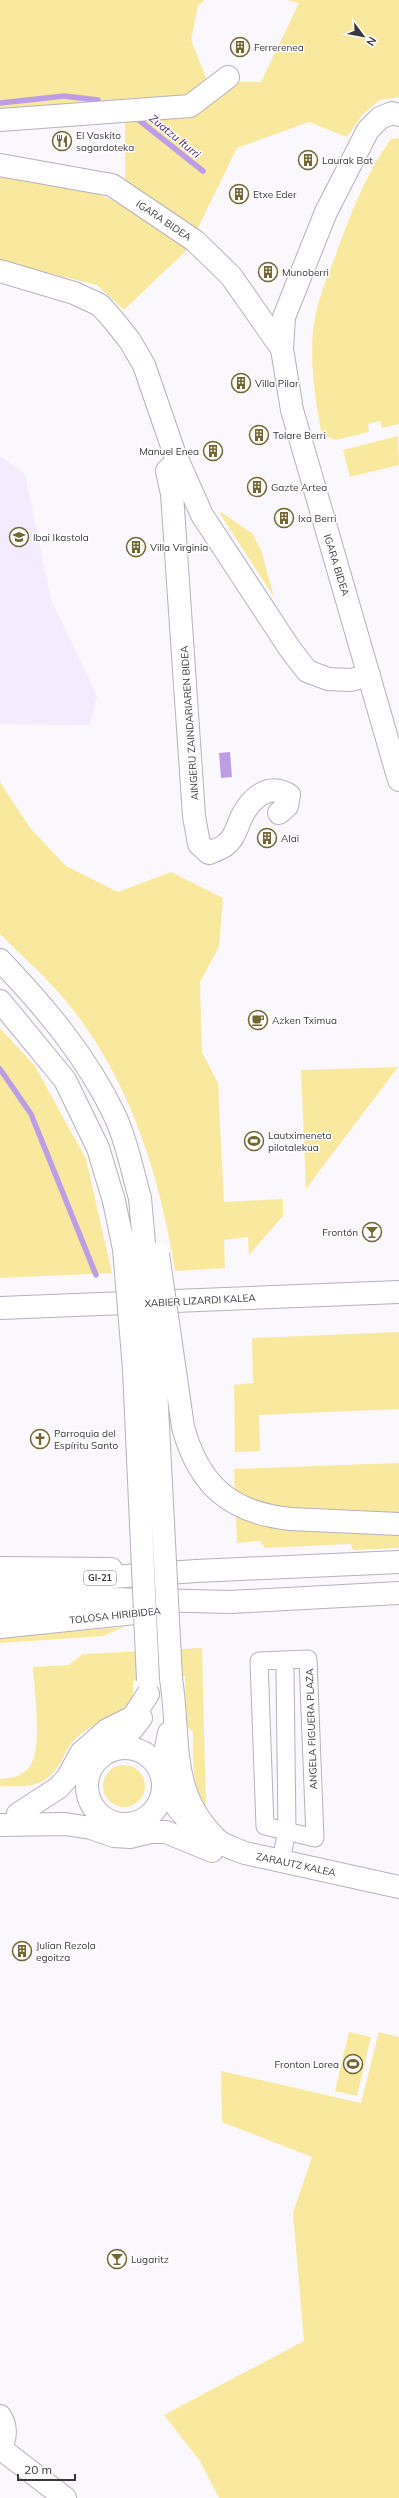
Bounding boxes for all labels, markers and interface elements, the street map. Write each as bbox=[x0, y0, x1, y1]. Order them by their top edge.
north arrow bbox=[343, 16, 383, 56]
text: N bbox=[363, 34, 380, 49]
building icon: Ferrerenea bbox=[229, 36, 251, 58]
place label: Ferrerenea bbox=[254, 41, 304, 54]
water label: Zuatzu Iturri bbox=[147, 111, 204, 161]
place label: El Vaskito sagardoteka bbox=[76, 129, 134, 154]
restaurant icon: El Vaskito sagardoteka bbox=[51, 130, 73, 152]
building icon: Laurak Bat bbox=[297, 149, 319, 171]
place label: Laurak Bat bbox=[322, 154, 373, 167]
building icon: Etxe Eder bbox=[228, 183, 250, 205]
place label: Etxe Eder bbox=[253, 188, 297, 201]
street label: IGARA BIDEA bbox=[134, 197, 194, 244]
building icon: Munoberri bbox=[257, 261, 279, 283]
place label: Munoberri bbox=[282, 266, 329, 279]
building icon: Villa Pilar bbox=[230, 372, 252, 394]
place label: Villa Pilar bbox=[255, 377, 299, 390]
building icon: Tolare Berri bbox=[248, 424, 270, 446]
place label: Tolare Berri bbox=[273, 429, 326, 442]
building icon: Manuel Enea bbox=[202, 440, 224, 462]
place label: Manuel Enea bbox=[139, 445, 199, 458]
building icon: Gazte Artea bbox=[246, 476, 268, 498]
place label: Gazte Artea bbox=[271, 481, 327, 494]
building icon: Ixa Berri bbox=[273, 507, 295, 529]
place label: Ixa Berri bbox=[298, 512, 336, 525]
school or university icon: Ibai Ikastola bbox=[8, 526, 30, 548]
place label: Ibai Ikastola bbox=[33, 531, 89, 544]
street label: IGARA BIDEA bbox=[321, 533, 352, 598]
building icon: Villa Virginia bbox=[125, 536, 147, 558]
place label: Villa Virginia bbox=[150, 541, 208, 554]
street label: AINGERU ZAINDARIAREN BIDEA bbox=[178, 645, 201, 801]
building icon: Alai bbox=[256, 827, 278, 849]
place label: Alai bbox=[281, 832, 299, 845]
cafe icon: Azken Tximua bbox=[247, 1009, 269, 1031]
place label: Azken Tximua bbox=[272, 1014, 337, 1027]
place label: Lautximeneta pilotalekua bbox=[268, 1129, 332, 1154]
sports icon: Lautximeneta pilotalekua bbox=[243, 1130, 265, 1152]
bar icon: Frontón bbox=[361, 1221, 383, 1243]
place label: Frontón bbox=[322, 1226, 358, 1239]
street label: XABIER LIZARDI KALEA bbox=[144, 1291, 257, 1310]
place label: Parroquia del Espíritu Santo bbox=[54, 1427, 119, 1452]
church icon: Parroquia del Espíritu Santo bbox=[29, 1428, 51, 1450]
road number: GI-21 bbox=[84, 1571, 116, 1585]
street label: TOLOSA HIRIBIDEA bbox=[69, 1604, 162, 1627]
street label: ANGELA FIGUERA PLAZA bbox=[303, 1668, 320, 1790]
street label: ZARAUTZ KALEA bbox=[255, 1850, 338, 1879]
place label: Julian Rezola egoitza bbox=[36, 1939, 96, 1964]
building icon: Julian Rezola egoitza bbox=[11, 1940, 33, 1962]
sports icon: Fronton Lorea bbox=[342, 2053, 364, 2075]
place label: Fronton Lorea bbox=[275, 2058, 339, 2071]
bar icon: Lugaritz bbox=[106, 2248, 128, 2270]
place label: Lugaritz bbox=[131, 2253, 169, 2266]
scale bar bbox=[18, 2456, 75, 2482]
text: 20 m bbox=[24, 2462, 52, 2477]

